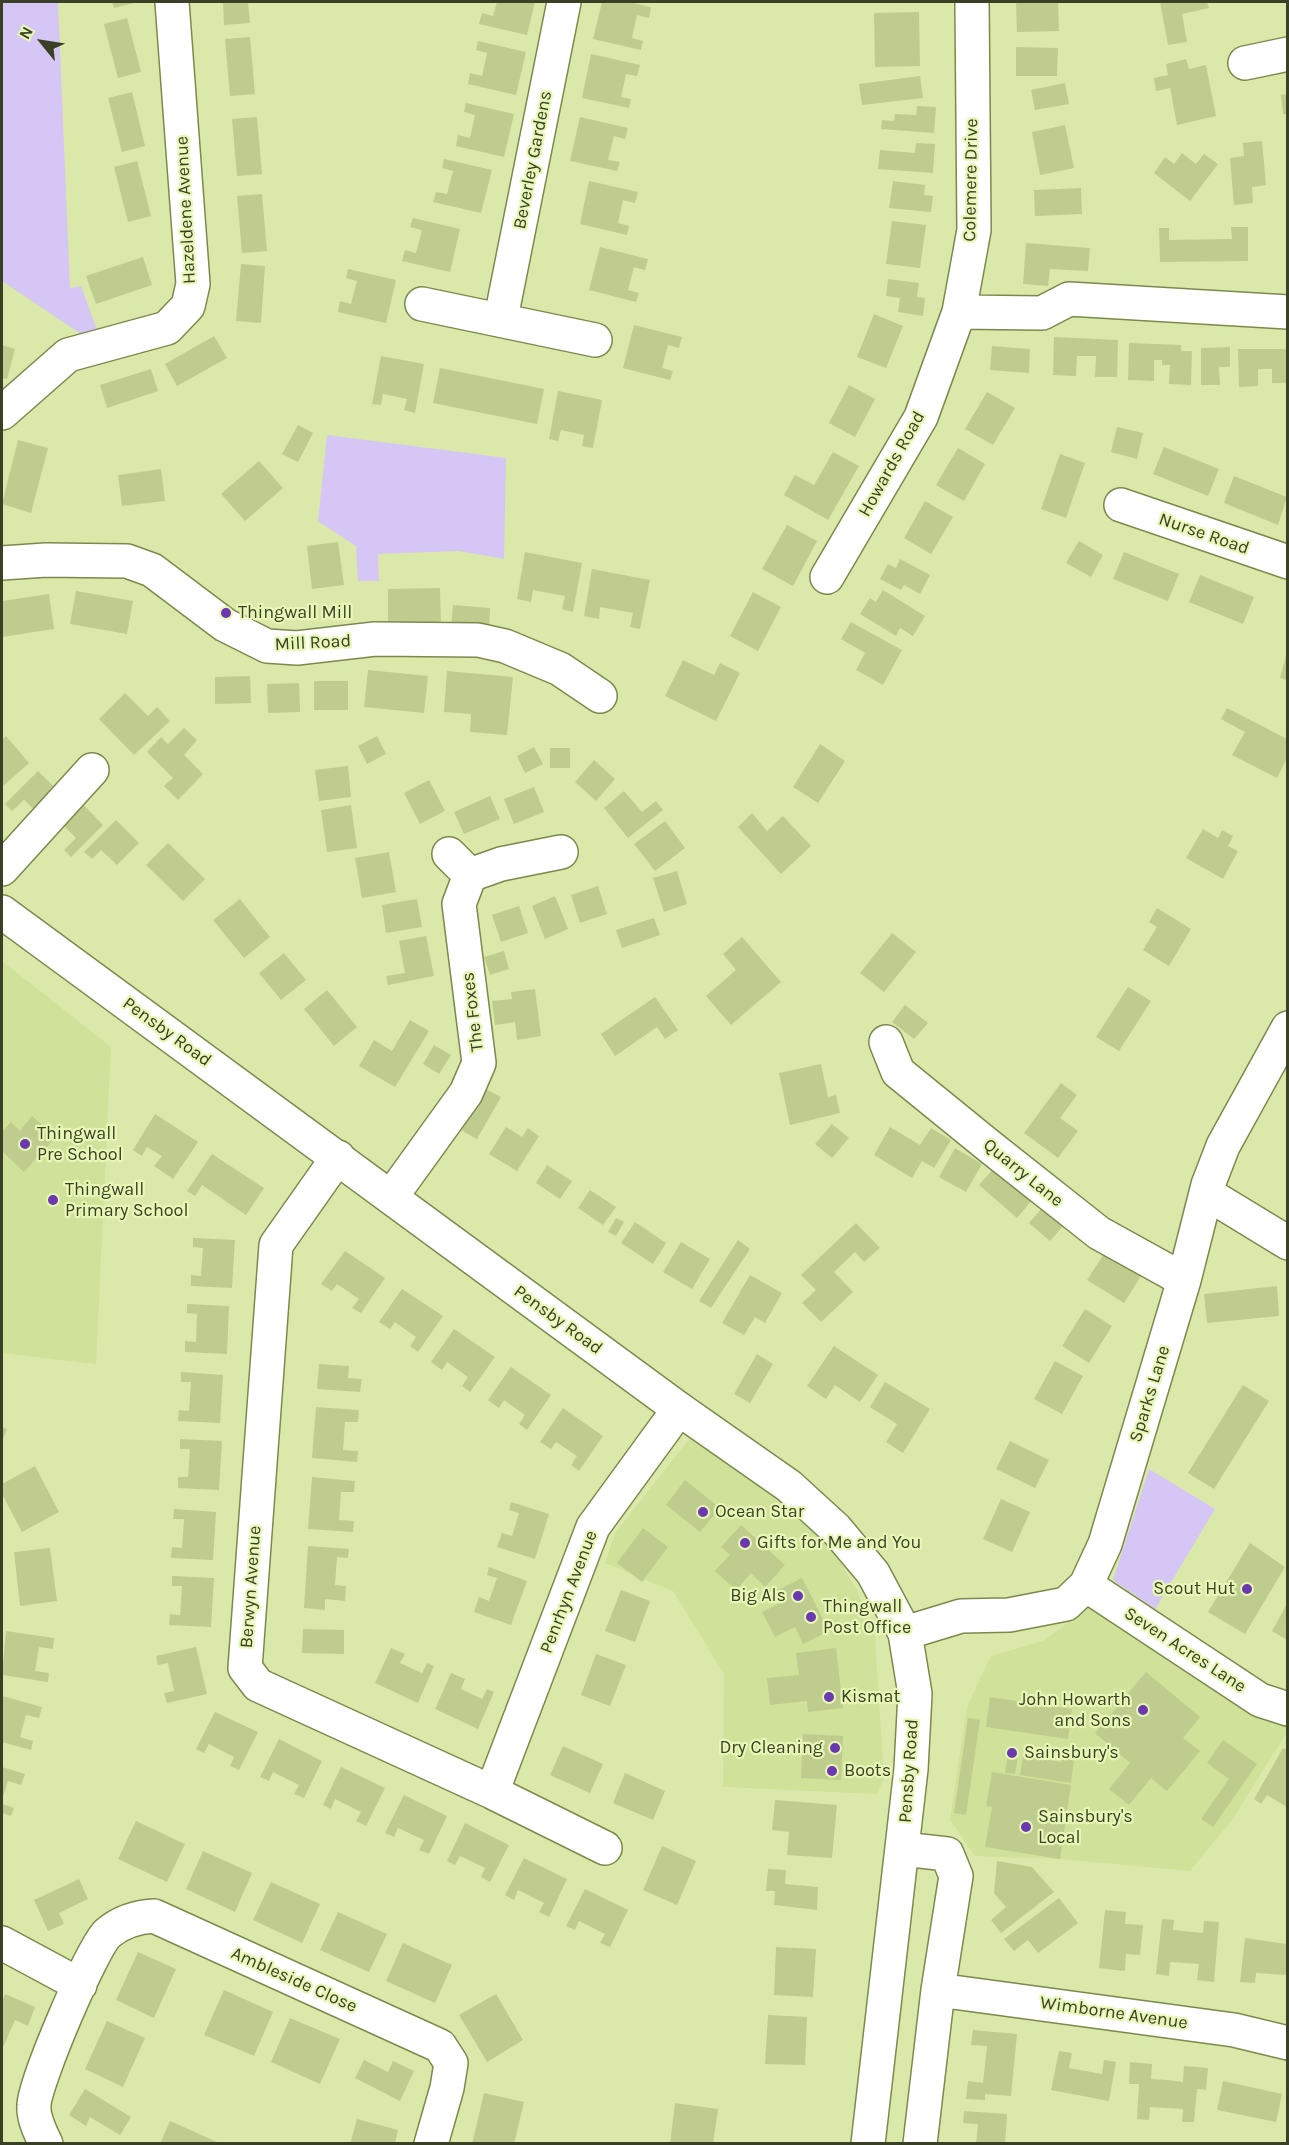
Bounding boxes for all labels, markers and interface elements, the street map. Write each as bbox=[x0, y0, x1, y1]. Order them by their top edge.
north arrow bbox=[12, 12, 72, 72]
text: N bbox=[15, 23, 37, 42]
street label: Beverley Gardens bbox=[509, 89, 557, 231]
street label: Colemere Drive bbox=[959, 118, 983, 242]
street label: Hazeldene Avenue bbox=[171, 135, 201, 285]
street label: Howards Road bbox=[854, 408, 930, 520]
street label: Nurse Road bbox=[1156, 508, 1252, 560]
place label: Thingwall Mill bbox=[238, 602, 352, 624]
marker: Thingwall Mill bbox=[219, 606, 233, 620]
street label: Mill Road bbox=[274, 630, 352, 656]
street label: The Foxes bbox=[457, 971, 489, 1053]
street label: Pensby Road bbox=[118, 993, 216, 1071]
place label: Thingwall Pre School bbox=[37, 1123, 123, 1166]
street label: Quarry Lane bbox=[979, 1134, 1067, 1212]
marker: Thingwall Pre School bbox=[18, 1137, 32, 1151]
place label: Thingwall Primary School bbox=[65, 1179, 188, 1222]
marker: Thingwall Primary School bbox=[46, 1193, 60, 1207]
street label: Pensby Road bbox=[509, 1281, 607, 1359]
street label: Sparks Lane bbox=[1125, 1343, 1175, 1445]
place label: Ocean Star bbox=[715, 1501, 804, 1523]
marker: Ocean Star bbox=[696, 1505, 710, 1519]
street label: Berwyn Avenue bbox=[236, 1525, 266, 1649]
street label: Penrhyn Avenue bbox=[536, 1527, 602, 1657]
place label: Gifts for Me and You bbox=[757, 1532, 921, 1554]
marker: Gifts for Me and You bbox=[738, 1536, 752, 1550]
place label: Scout Hut bbox=[1153, 1578, 1235, 1600]
marker: Scout Hut bbox=[1240, 1582, 1254, 1596]
place label: Big Als bbox=[730, 1585, 786, 1607]
marker: Big Als bbox=[791, 1589, 805, 1603]
place label: Thingwall Post Office bbox=[823, 1596, 911, 1638]
street label: Seven Acres Lane bbox=[1120, 1603, 1250, 1697]
marker: Thingwall Post Office bbox=[804, 1610, 818, 1624]
place label: Kismat bbox=[841, 1686, 900, 1708]
place label: John Howarth and Sons bbox=[1019, 1689, 1131, 1732]
marker: Kismat bbox=[822, 1690, 836, 1704]
marker: John Howarth and Sons bbox=[1136, 1703, 1150, 1717]
street label: Pensby Road bbox=[895, 1718, 923, 1824]
place label: Dry Cleaning bbox=[719, 1737, 823, 1759]
marker: Dry Cleaning bbox=[828, 1741, 842, 1755]
place label: Sainsbury's bbox=[1024, 1742, 1119, 1764]
marker: Sainsbury's bbox=[1005, 1746, 1019, 1760]
place label: Boots bbox=[844, 1760, 891, 1782]
marker: Boots bbox=[825, 1764, 839, 1778]
place label: Sainsbury's Local bbox=[1038, 1806, 1133, 1848]
marker: Sainsbury's Local bbox=[1019, 1820, 1033, 1834]
street label: Ambleside Close bbox=[228, 1943, 360, 2017]
street label: Wimborne Avenue bbox=[1039, 1992, 1189, 2034]

